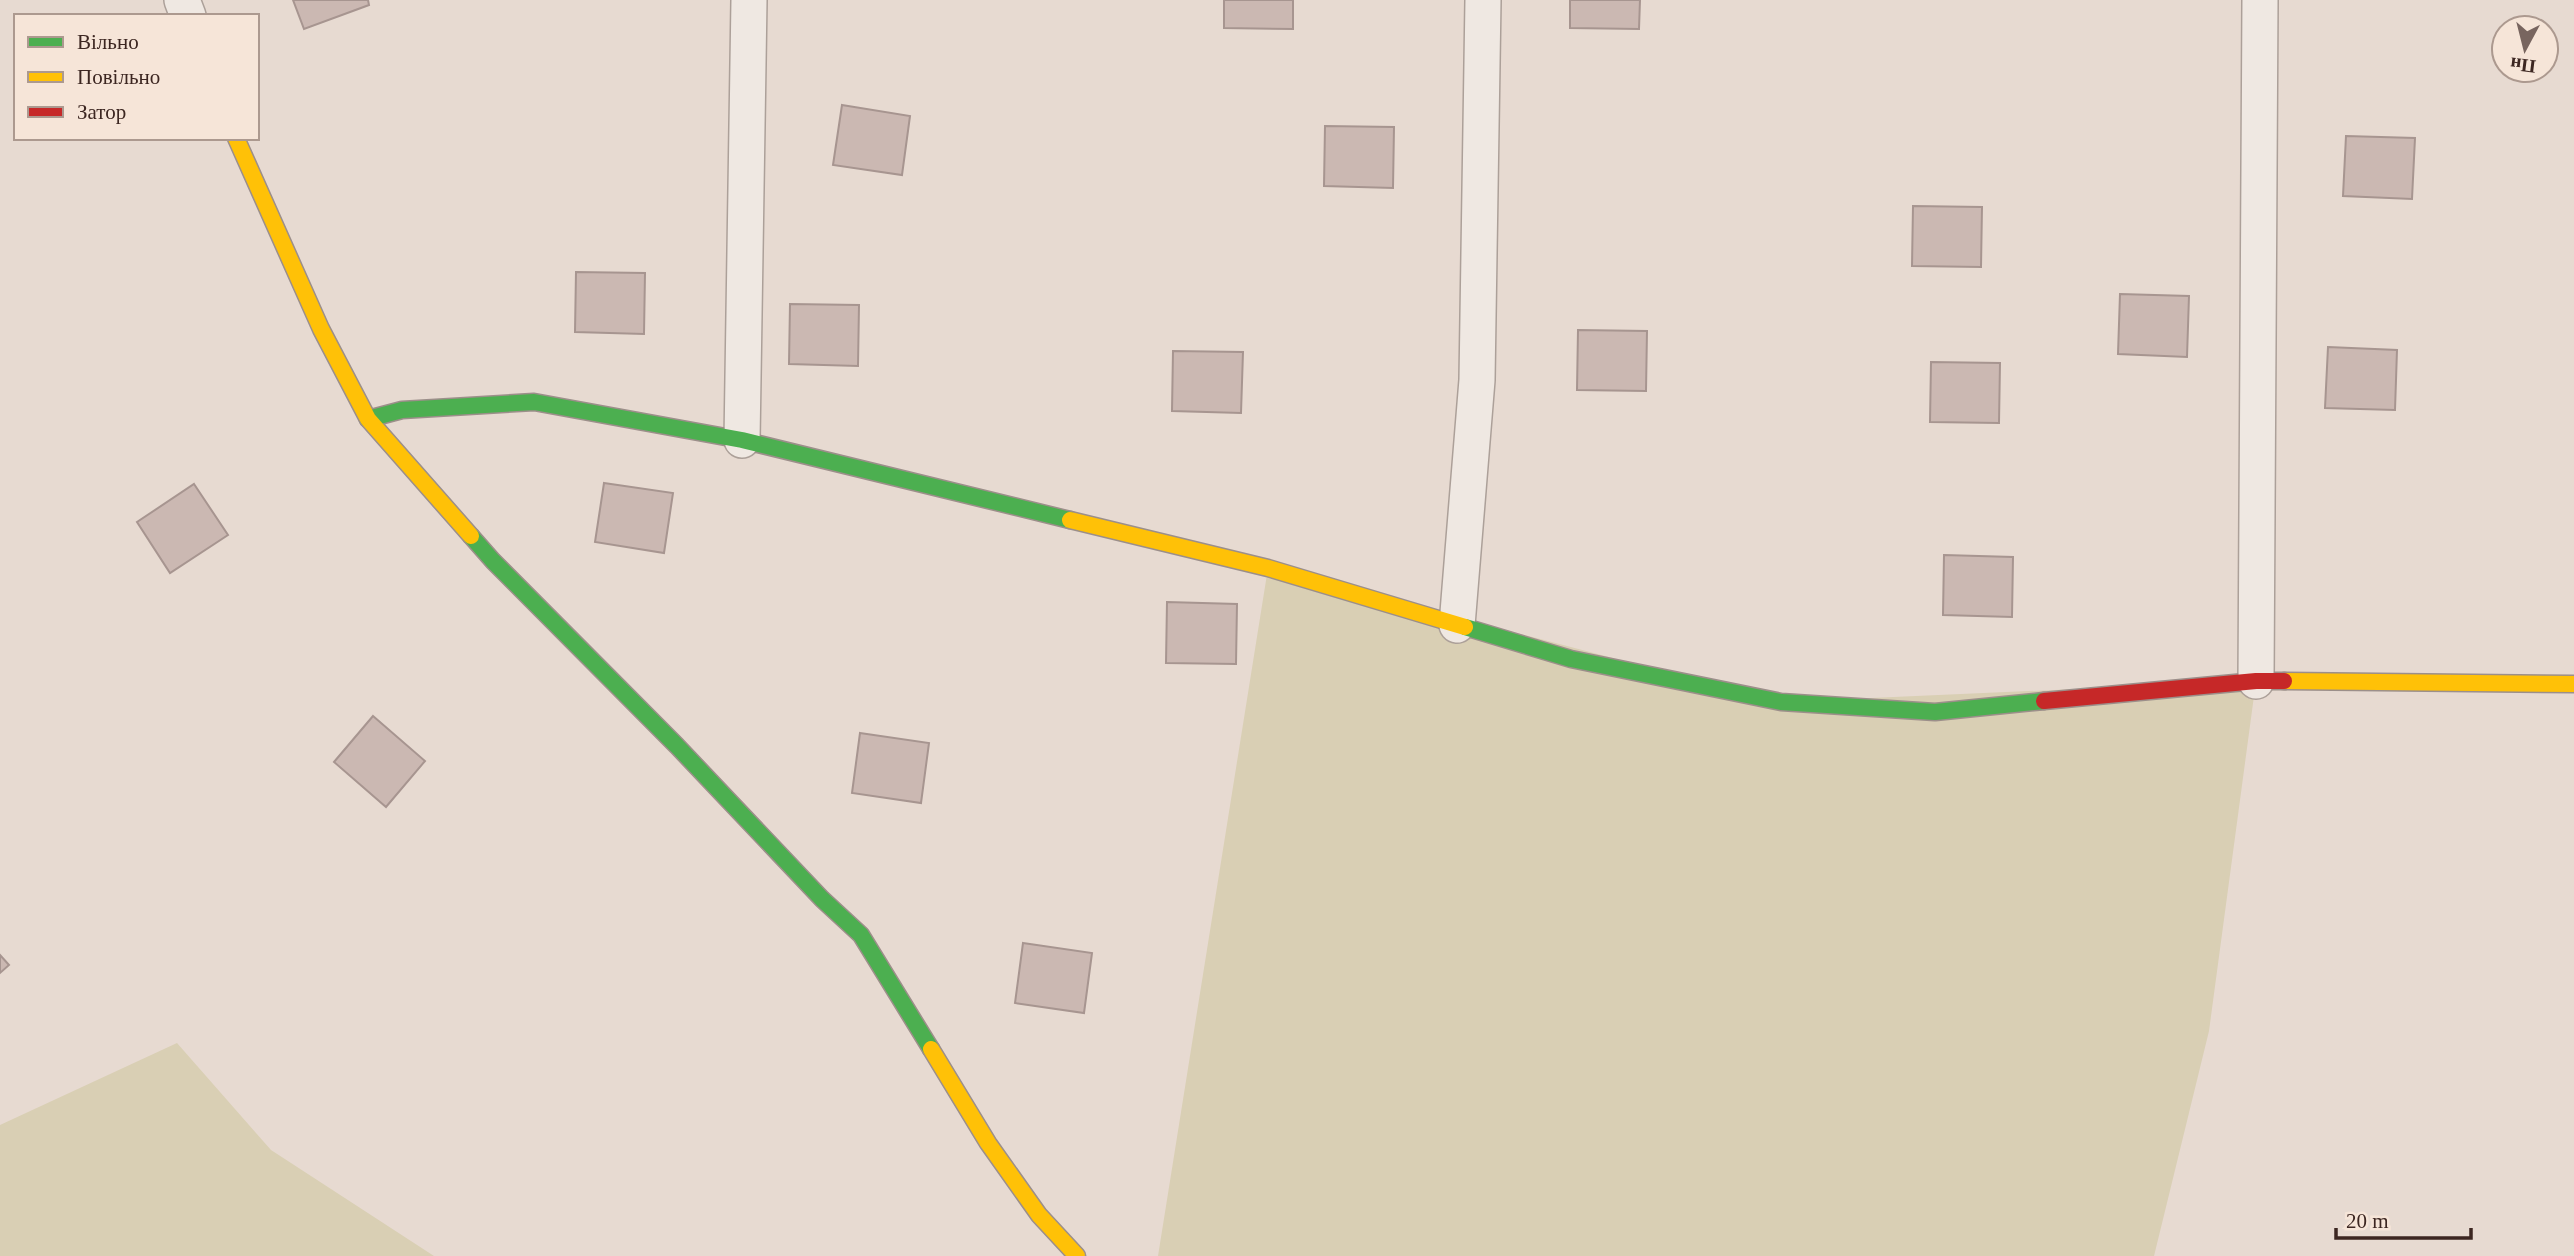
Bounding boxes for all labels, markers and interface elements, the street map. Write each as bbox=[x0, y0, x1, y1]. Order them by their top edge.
legend bbox=[14, 14, 259, 140]
north arrow bbox=[2490, 14, 2560, 84]
text: Вільно bbox=[77, 30, 139, 54]
text: Пн bbox=[2509, 53, 2537, 77]
text: Повільно bbox=[77, 65, 160, 89]
text: Затор bbox=[77, 100, 126, 124]
scale bar bbox=[2336, 1196, 2471, 1240]
text: 20 m bbox=[2346, 1209, 2389, 1233]

